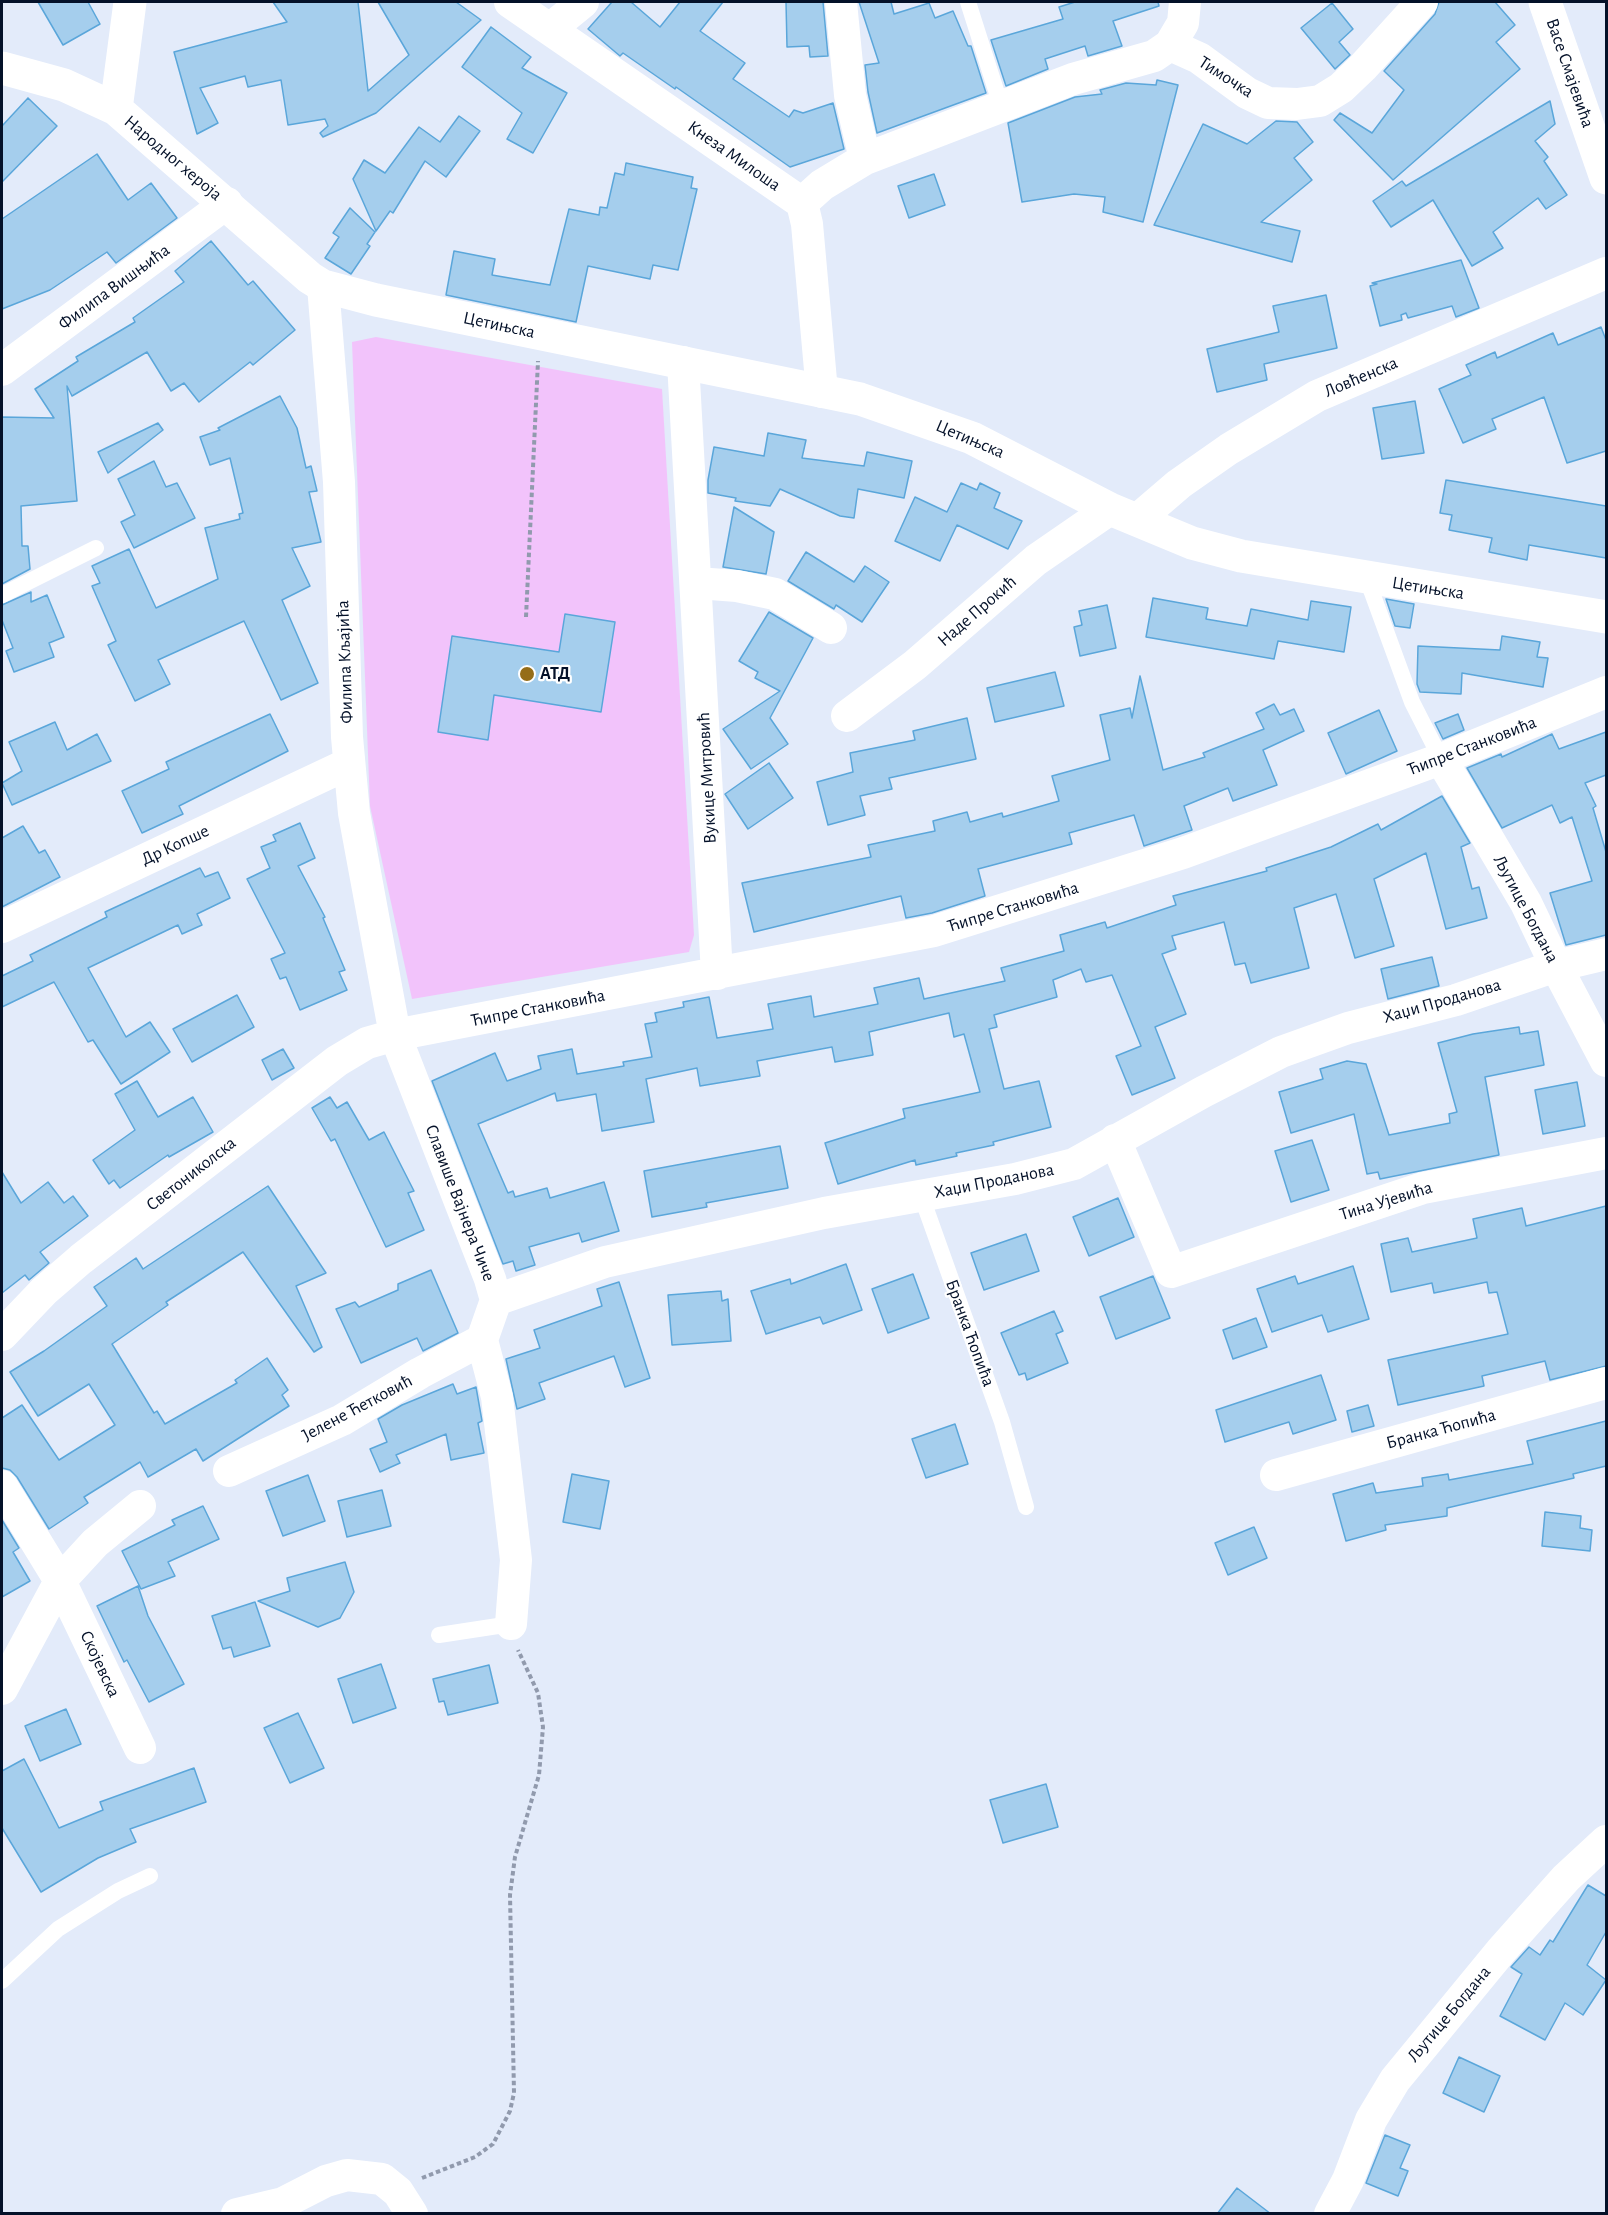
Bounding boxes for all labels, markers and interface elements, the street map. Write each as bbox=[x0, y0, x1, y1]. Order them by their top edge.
street label: Васе Смајевића bbox=[1541, 15, 1599, 131]
street label: Тимочка bbox=[1195, 51, 1257, 103]
street label: Народног хероја bbox=[120, 111, 226, 205]
street label: Кнеза Милоша bbox=[683, 116, 785, 196]
street label: Филипа Вишњића bbox=[54, 239, 174, 335]
street label: Цетињска bbox=[461, 307, 537, 343]
street label: Ловћенска bbox=[1321, 352, 1401, 402]
street label: Цетињска bbox=[932, 415, 1008, 463]
street label: Наде Прокић bbox=[933, 571, 1021, 651]
street label: Цетињска bbox=[1390, 572, 1466, 604]
street label: Филипа Кљајића bbox=[332, 600, 358, 724]
place label: АТД bbox=[540, 663, 570, 685]
marker: АТД bbox=[518, 665, 536, 683]
street label: Вукице Митровић bbox=[693, 712, 721, 844]
street label: Ћипре Станковића bbox=[1405, 712, 1539, 780]
street label: Др Копше bbox=[138, 820, 212, 870]
street label: Љутице Богдана bbox=[1489, 851, 1563, 967]
street label: Ћипре Станковића bbox=[945, 877, 1081, 937]
street label: Хаџи Проданова bbox=[1381, 974, 1503, 1028]
street label: Ћипре Станковића bbox=[469, 984, 607, 1032]
street label: Славише Вајнера Чиче bbox=[420, 1122, 500, 1284]
street label: Светониколска bbox=[142, 1132, 240, 1216]
street label: Хаџи Проданова bbox=[932, 1159, 1056, 1203]
street label: Тина Ујевића bbox=[1337, 1177, 1435, 1225]
street label: Бранка Ћопића bbox=[941, 1276, 999, 1390]
street label: Јелене Ћетковић bbox=[298, 1370, 416, 1446]
street label: Бранка Ћопића bbox=[1384, 1404, 1498, 1454]
street label: Скојевска bbox=[75, 1627, 125, 1701]
street label: Љутице Богдана bbox=[1403, 1962, 1495, 2066]

